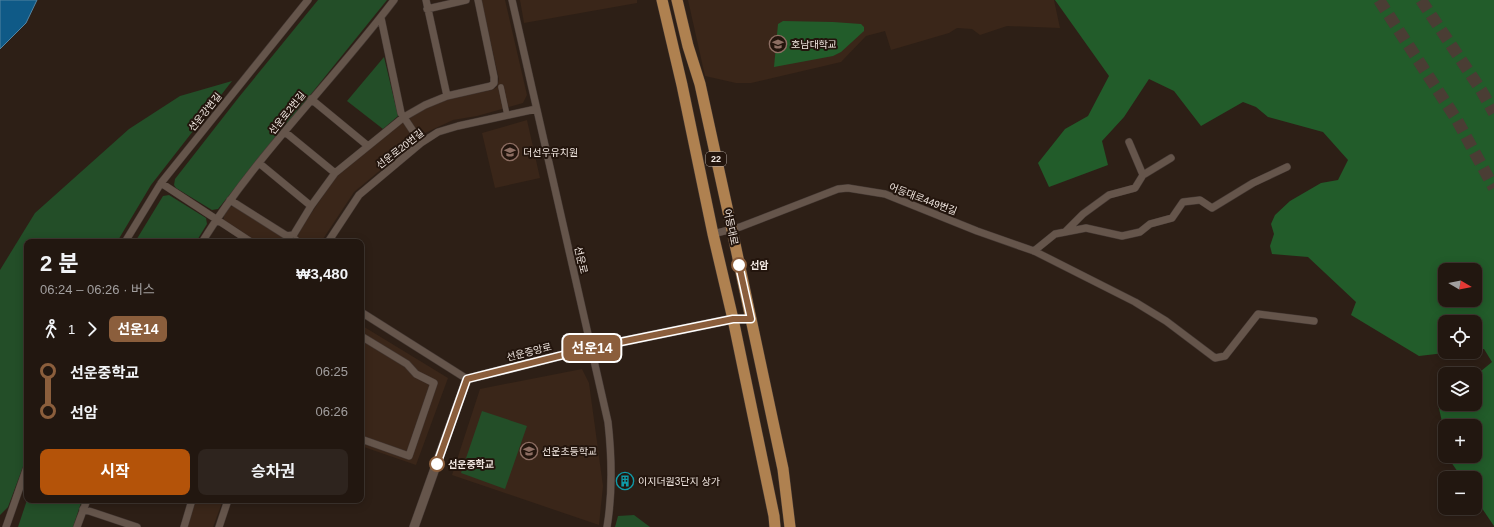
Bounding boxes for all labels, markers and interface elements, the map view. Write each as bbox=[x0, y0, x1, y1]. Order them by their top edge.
school or university icon: 호남대학교 bbox=[768, 34, 788, 54]
place label: 호남대학교 bbox=[791, 39, 837, 50]
street label: 선운로2번길 bbox=[267, 90, 307, 136]
street label: 선운강변길 bbox=[186, 91, 224, 133]
street label: 선운로20번길 bbox=[374, 127, 426, 171]
school or university icon: 더선우유치원 bbox=[500, 142, 520, 162]
place label: 더선우유치원 bbox=[523, 147, 578, 158]
road number: 22 bbox=[706, 152, 726, 166]
street label: 어등대로449번길 bbox=[887, 181, 959, 217]
street label: 어등대로 bbox=[722, 208, 740, 246]
street label: 선운로 bbox=[573, 245, 589, 275]
text: 2 분 bbox=[40, 251, 79, 276]
marker: 선암 bbox=[731, 257, 747, 273]
place label: 선암 bbox=[750, 260, 768, 271]
north arrow bbox=[1438, 263, 1482, 307]
map controls bbox=[1438, 263, 1482, 515]
text: ₩3,480 bbox=[296, 265, 348, 282]
text: 06:24 – 06:26 · 버스 bbox=[40, 282, 155, 297]
button: locate bbox=[1438, 315, 1482, 359]
icon: walk bbox=[40, 318, 62, 340]
icon: forward bbox=[81, 318, 103, 340]
text: 선운14 bbox=[117, 321, 159, 337]
text: 1 bbox=[68, 322, 75, 337]
line badge: 선운14 bbox=[564, 335, 620, 361]
text: 선운14 bbox=[571, 340, 613, 356]
street label: 선운중앙로 bbox=[505, 341, 553, 363]
text: 선운중학교 bbox=[70, 364, 139, 381]
text: 06:25 bbox=[315, 364, 348, 379]
button: layers bbox=[1438, 367, 1482, 411]
text: 선암 bbox=[70, 404, 98, 421]
text: 06:26 bbox=[315, 404, 348, 419]
button: + bbox=[1438, 419, 1482, 463]
school or university icon: 선운초등학교 bbox=[519, 441, 539, 461]
place label: 선운초등학교 bbox=[542, 446, 597, 457]
button: 시작 bbox=[40, 449, 190, 495]
button: 승차권 bbox=[198, 449, 348, 495]
marker: 선운중학교 bbox=[429, 456, 445, 472]
place label: 선운중학교 bbox=[448, 458, 494, 470]
building icon: 이지더원3단지 상가 bbox=[615, 471, 635, 491]
button: − bbox=[1438, 471, 1482, 515]
place label: 이지더원3단지 상가 bbox=[638, 476, 720, 487]

